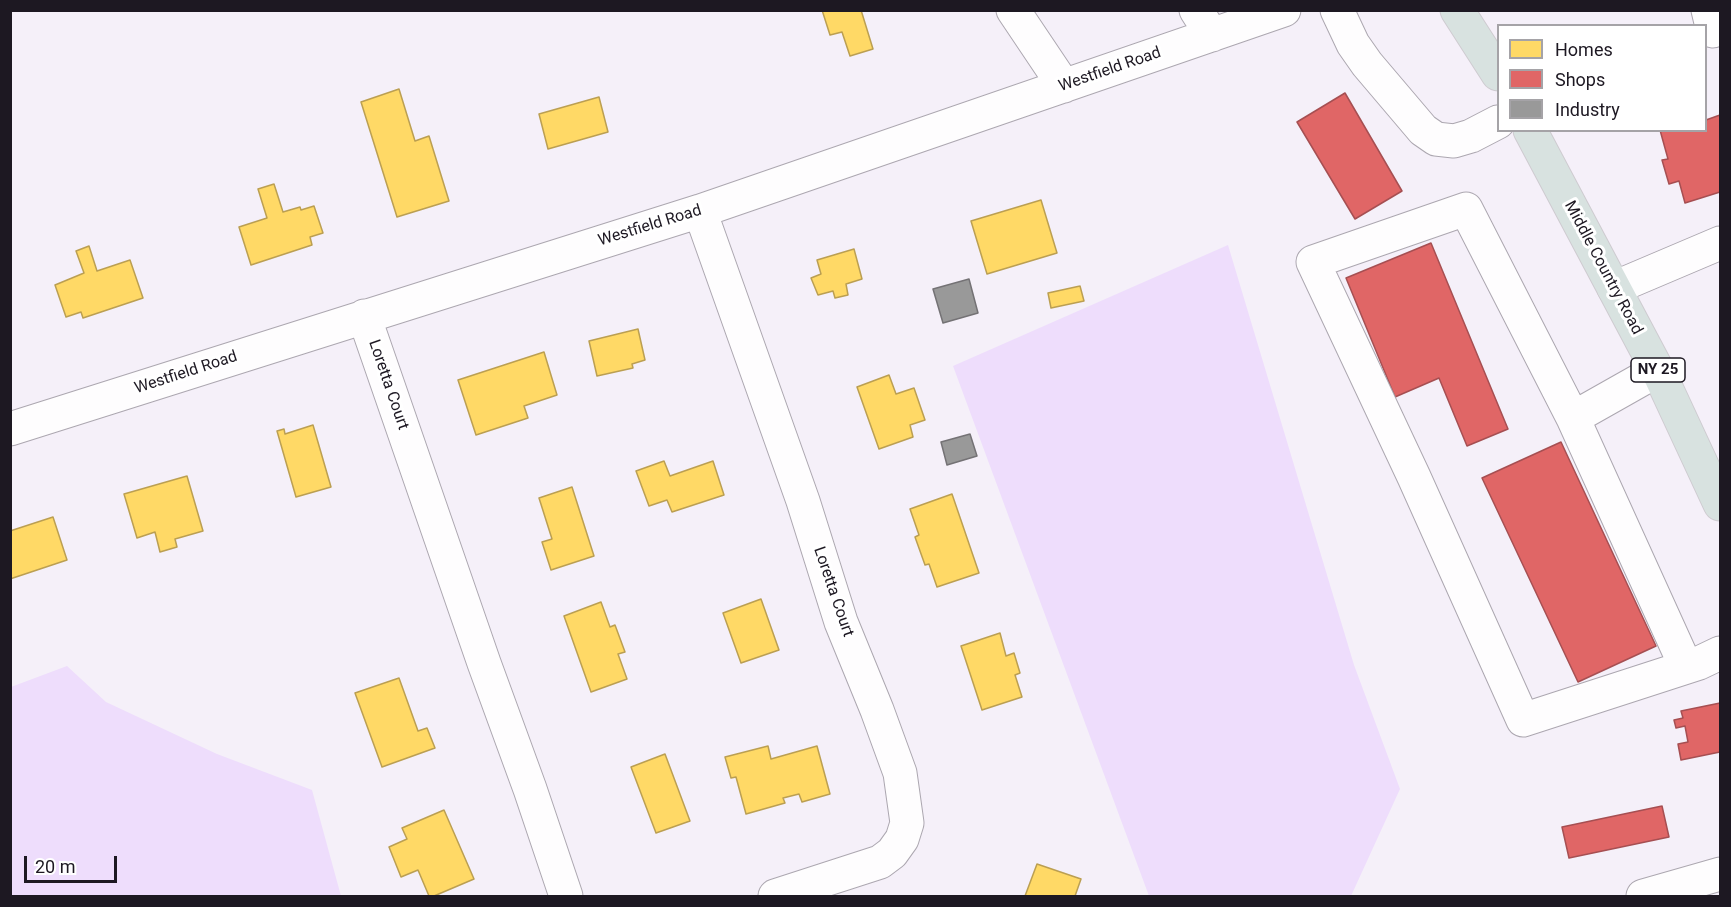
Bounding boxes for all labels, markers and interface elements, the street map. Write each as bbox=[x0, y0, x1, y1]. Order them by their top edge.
legend bbox=[1497, 24, 1707, 132]
text: Homes bbox=[1555, 39, 1613, 60]
street label: Westfield Road bbox=[1056, 44, 1164, 96]
text: Shops bbox=[1555, 69, 1605, 90]
text: Industry bbox=[1555, 99, 1620, 120]
street label: Middle Country Road bbox=[1560, 198, 1646, 338]
street label: Westfield Road bbox=[596, 201, 704, 251]
street label: Loretta Court bbox=[364, 337, 412, 433]
street label: Westfield Road bbox=[132, 347, 240, 399]
road number: NY 25 bbox=[1631, 358, 1685, 382]
street label: Loretta Court bbox=[809, 544, 857, 640]
scale bar bbox=[27, 844, 120, 882]
text: 20 m bbox=[35, 856, 75, 877]

